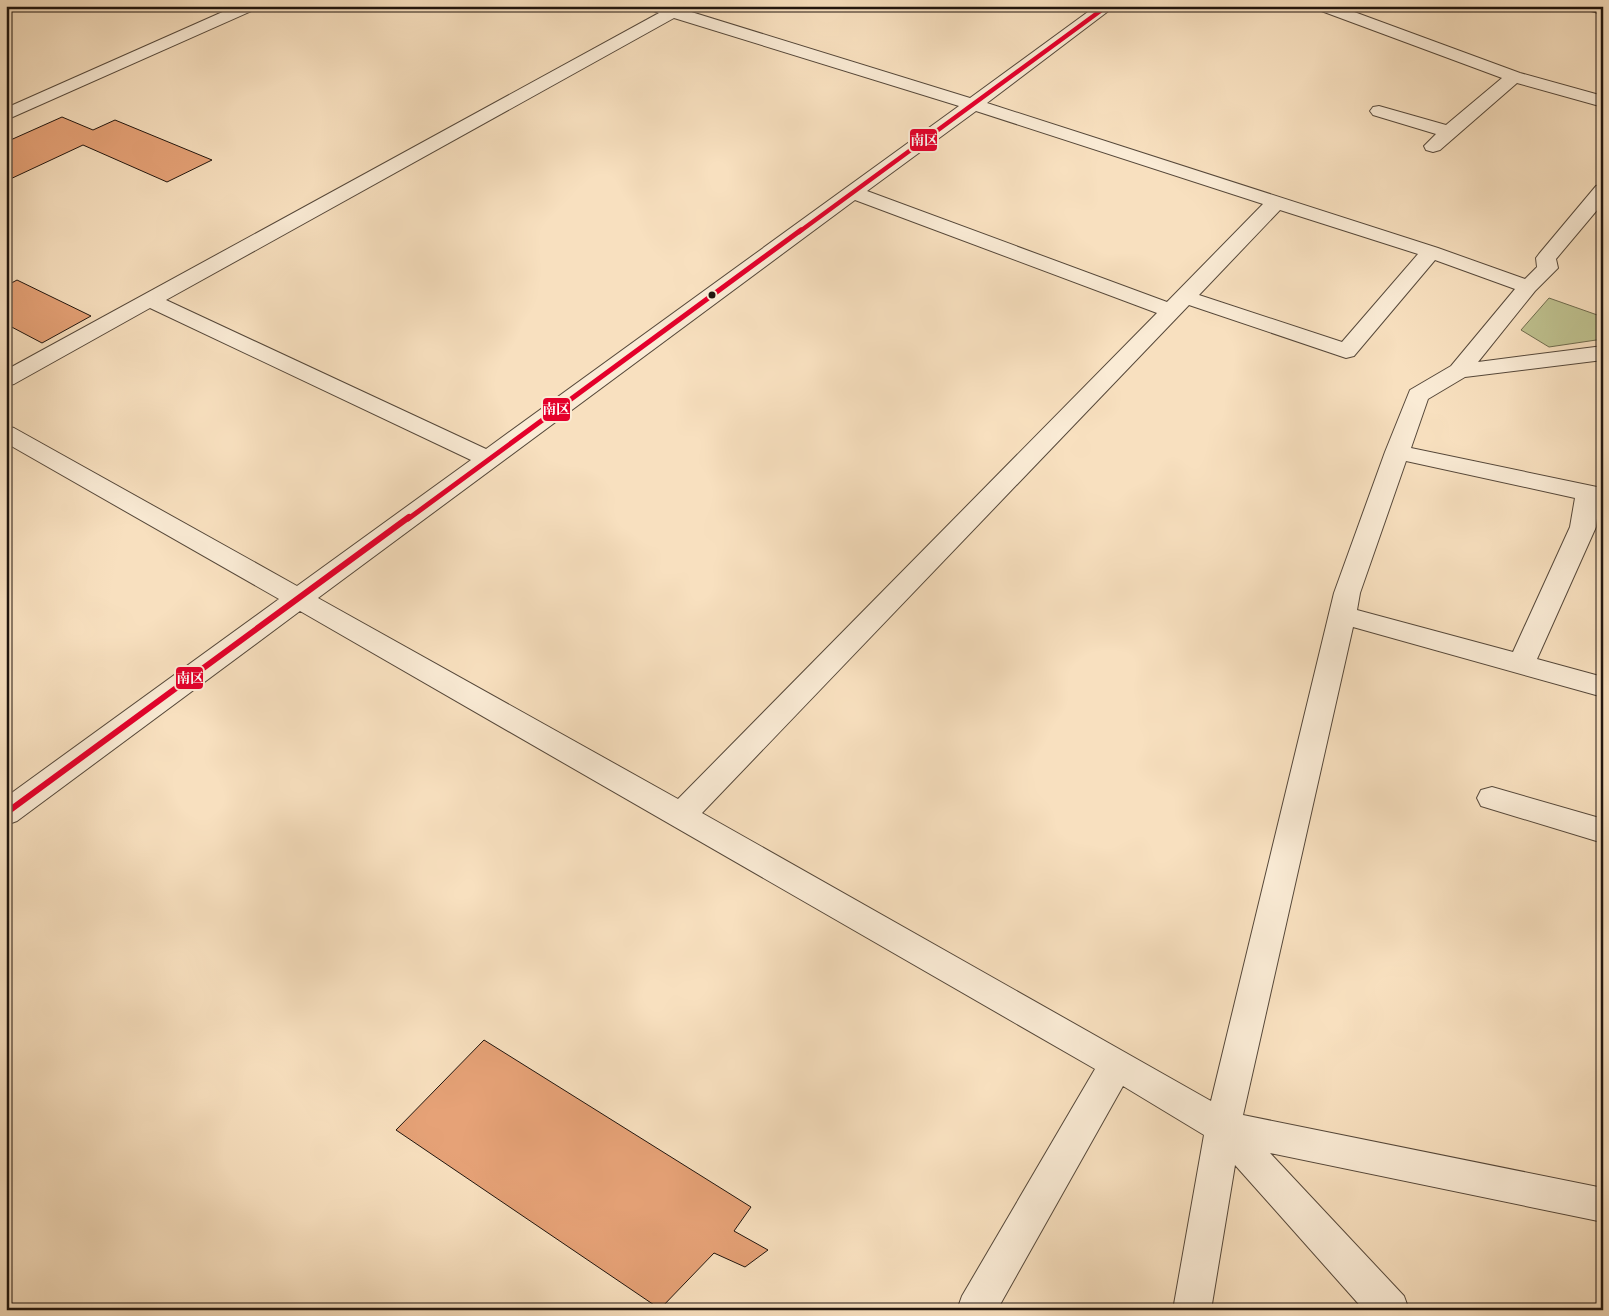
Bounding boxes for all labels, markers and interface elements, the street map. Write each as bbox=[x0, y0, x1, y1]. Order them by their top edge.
line badge: 南区 bbox=[909, 128, 938, 152]
text: 南区 bbox=[910, 132, 938, 150]
unlabelled marker bbox=[707, 290, 717, 300]
line badge: 南区 bbox=[542, 397, 571, 422]
text: 南区 bbox=[542, 401, 570, 419]
line badge: 南区 bbox=[175, 666, 204, 690]
text: 南区 bbox=[176, 670, 204, 688]

